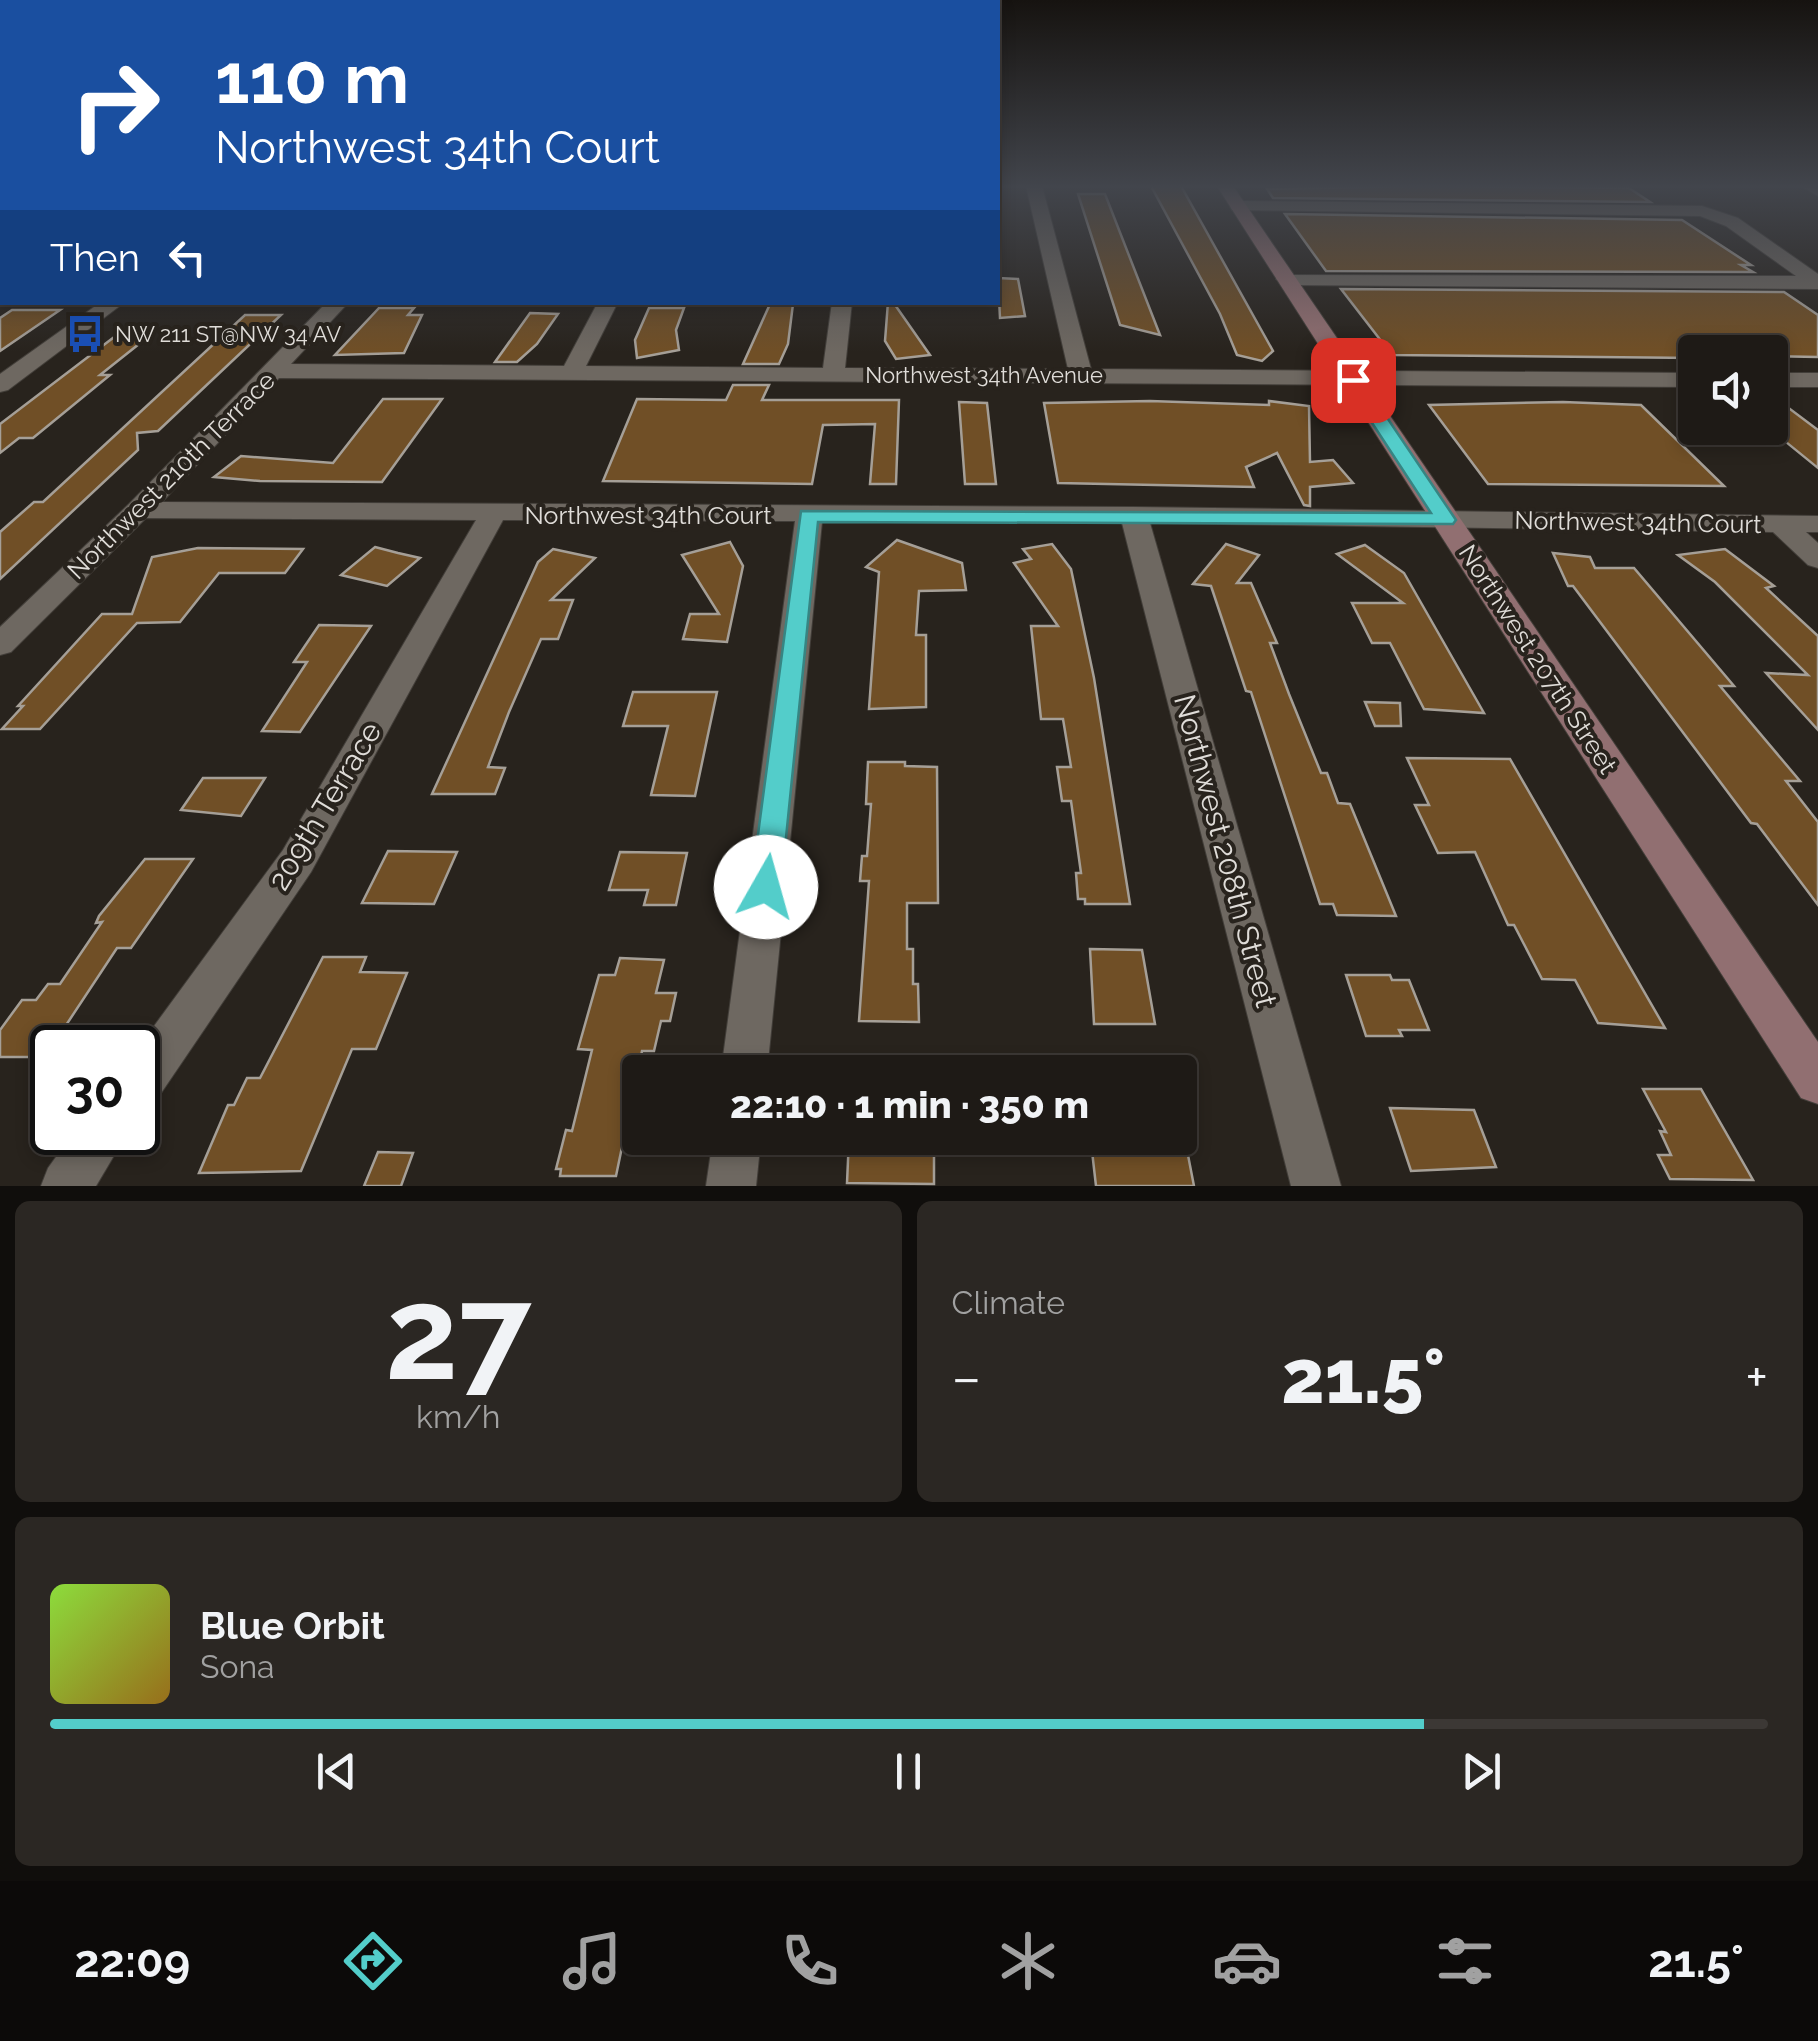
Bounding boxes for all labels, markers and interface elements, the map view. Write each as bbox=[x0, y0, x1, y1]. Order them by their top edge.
text: 110 m bbox=[215, 37, 409, 119]
icon: right bbox=[50, 40, 180, 170]
text: Northwest 34th Court bbox=[215, 121, 660, 174]
icon: left bbox=[160, 230, 215, 285]
text: Then bbox=[50, 235, 140, 280]
bus stop icon: NW 211 ST@NW 34 AV bbox=[64, 313, 106, 355]
place label: NW 211 ST@NW 34 AV bbox=[115, 321, 341, 347]
map controls bbox=[1678, 335, 1788, 445]
button: sound bbox=[1678, 335, 1788, 445]
pin bbox=[1311, 338, 1396, 423]
icon: arrive bbox=[1326, 353, 1381, 408]
street label: Northwest 34th Avenue bbox=[865, 362, 1103, 388]
street label: Northwest 210th Terrace bbox=[61, 365, 281, 585]
street label: Northwest 34th Court bbox=[524, 500, 772, 530]
street label: Northwest 34th Court bbox=[1514, 505, 1762, 539]
street label: Northwest 207th Street bbox=[1453, 539, 1624, 780]
street label: Northwest 208th Street bbox=[1167, 691, 1284, 1011]
street label: 209th Terrace bbox=[261, 715, 388, 896]
position arrow bbox=[714, 835, 818, 939]
speed limit sign: 30 bbox=[30, 1025, 160, 1155]
text: 22:10 · 1 min · 350 m bbox=[730, 1082, 1089, 1127]
text: 27 bbox=[385, 1257, 531, 1409]
text: Climate bbox=[952, 1284, 1065, 1321]
text: 21.5° bbox=[1281, 1332, 1445, 1421]
text: − bbox=[952, 1345, 981, 1410]
text: + bbox=[1745, 1345, 1768, 1410]
text: km/h bbox=[416, 1398, 500, 1435]
text: Blue Orbit bbox=[200, 1603, 385, 1648]
text: Sona bbox=[200, 1648, 275, 1685]
icon: previous bbox=[309, 1744, 364, 1799]
icon: pause bbox=[881, 1744, 936, 1799]
icon: next bbox=[1454, 1744, 1509, 1799]
icon: directions bbox=[338, 1926, 408, 1996]
icon: music bbox=[557, 1926, 627, 1996]
icon: phone bbox=[775, 1926, 845, 1996]
icon: climate bbox=[993, 1926, 1063, 1996]
icon: car bbox=[1212, 1926, 1282, 1996]
icon: filters bbox=[1430, 1926, 1500, 1996]
text: 22:09 bbox=[74, 1935, 190, 1988]
text: 21.5° bbox=[1648, 1935, 1744, 1988]

